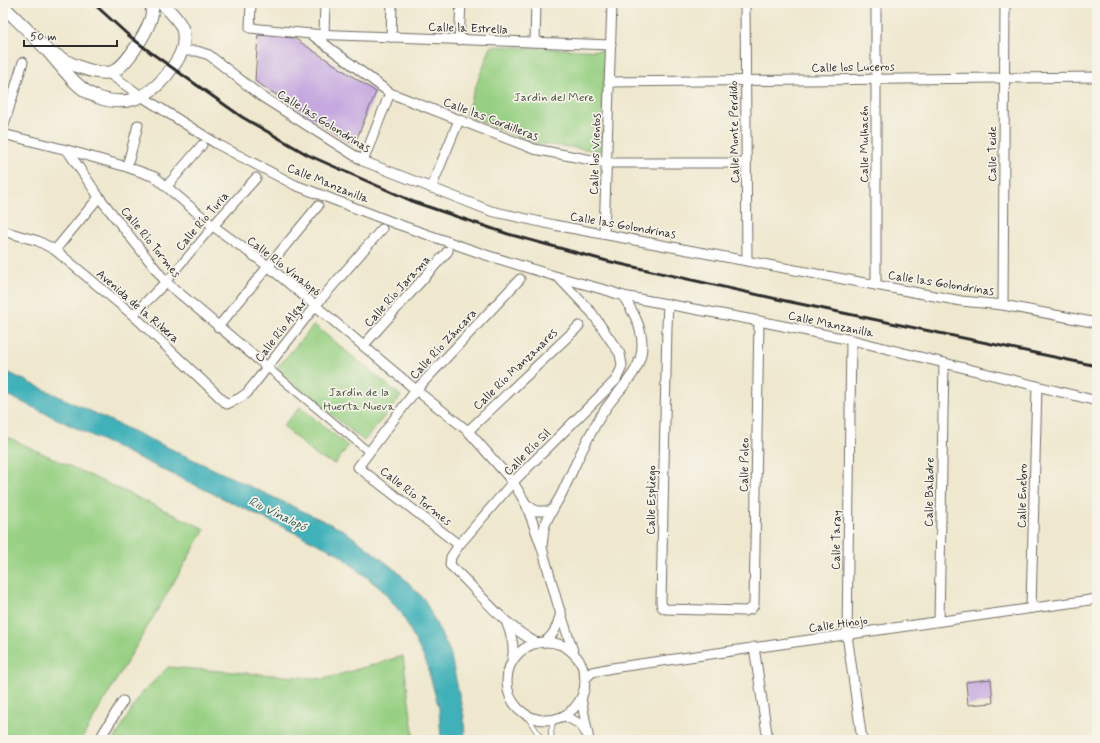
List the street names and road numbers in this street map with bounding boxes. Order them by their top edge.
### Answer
street label: Calle la Estrella [428,20,508,38]
street label: Calle los Luceros [811,59,896,77]
street label: Calle Monte Perdido [726,81,744,183]
street label: Calle las Golondrinas [274,87,373,157]
street label: Calle las Cordilleras [441,94,541,146]
street label: Calle Mulhacén [857,105,873,183]
street label: Calle los Vientos [587,113,605,195]
street label: Calle Teide [985,126,1001,182]
street label: Calle Manzanilla [284,160,372,208]
street label: Calle Río Turia [173,189,233,255]
street label: Calle Río Tormes [117,204,184,282]
street label: Calle las Golondrinas [569,209,677,243]
street label: Calle Río Vinalopó [243,233,324,301]
street label: Calle Río Jarama [361,252,434,331]
street label: Avenida de la Ribera [93,266,182,347]
street label: Calle las Golondrinas [887,268,995,300]
street label: Calle Río Algar [252,295,313,366]
street label: Calle Río Záncara [407,306,481,384]
street label: Calle Manzanilla [787,308,876,342]
street label: Calle Río Manzanares [470,325,561,414]
street label: Calle Río Sil [501,426,555,480]
street label: Calle Poleo [737,437,753,492]
street label: Calle Baladre [921,457,939,527]
street label: Calle Enebro [1014,463,1032,528]
street label: Calle Río Tormes [376,464,455,530]
street label: Calle Espliego [643,465,661,535]
street label: Calle Taray [828,510,846,570]
street label: Calle Hinojo [808,613,869,637]

